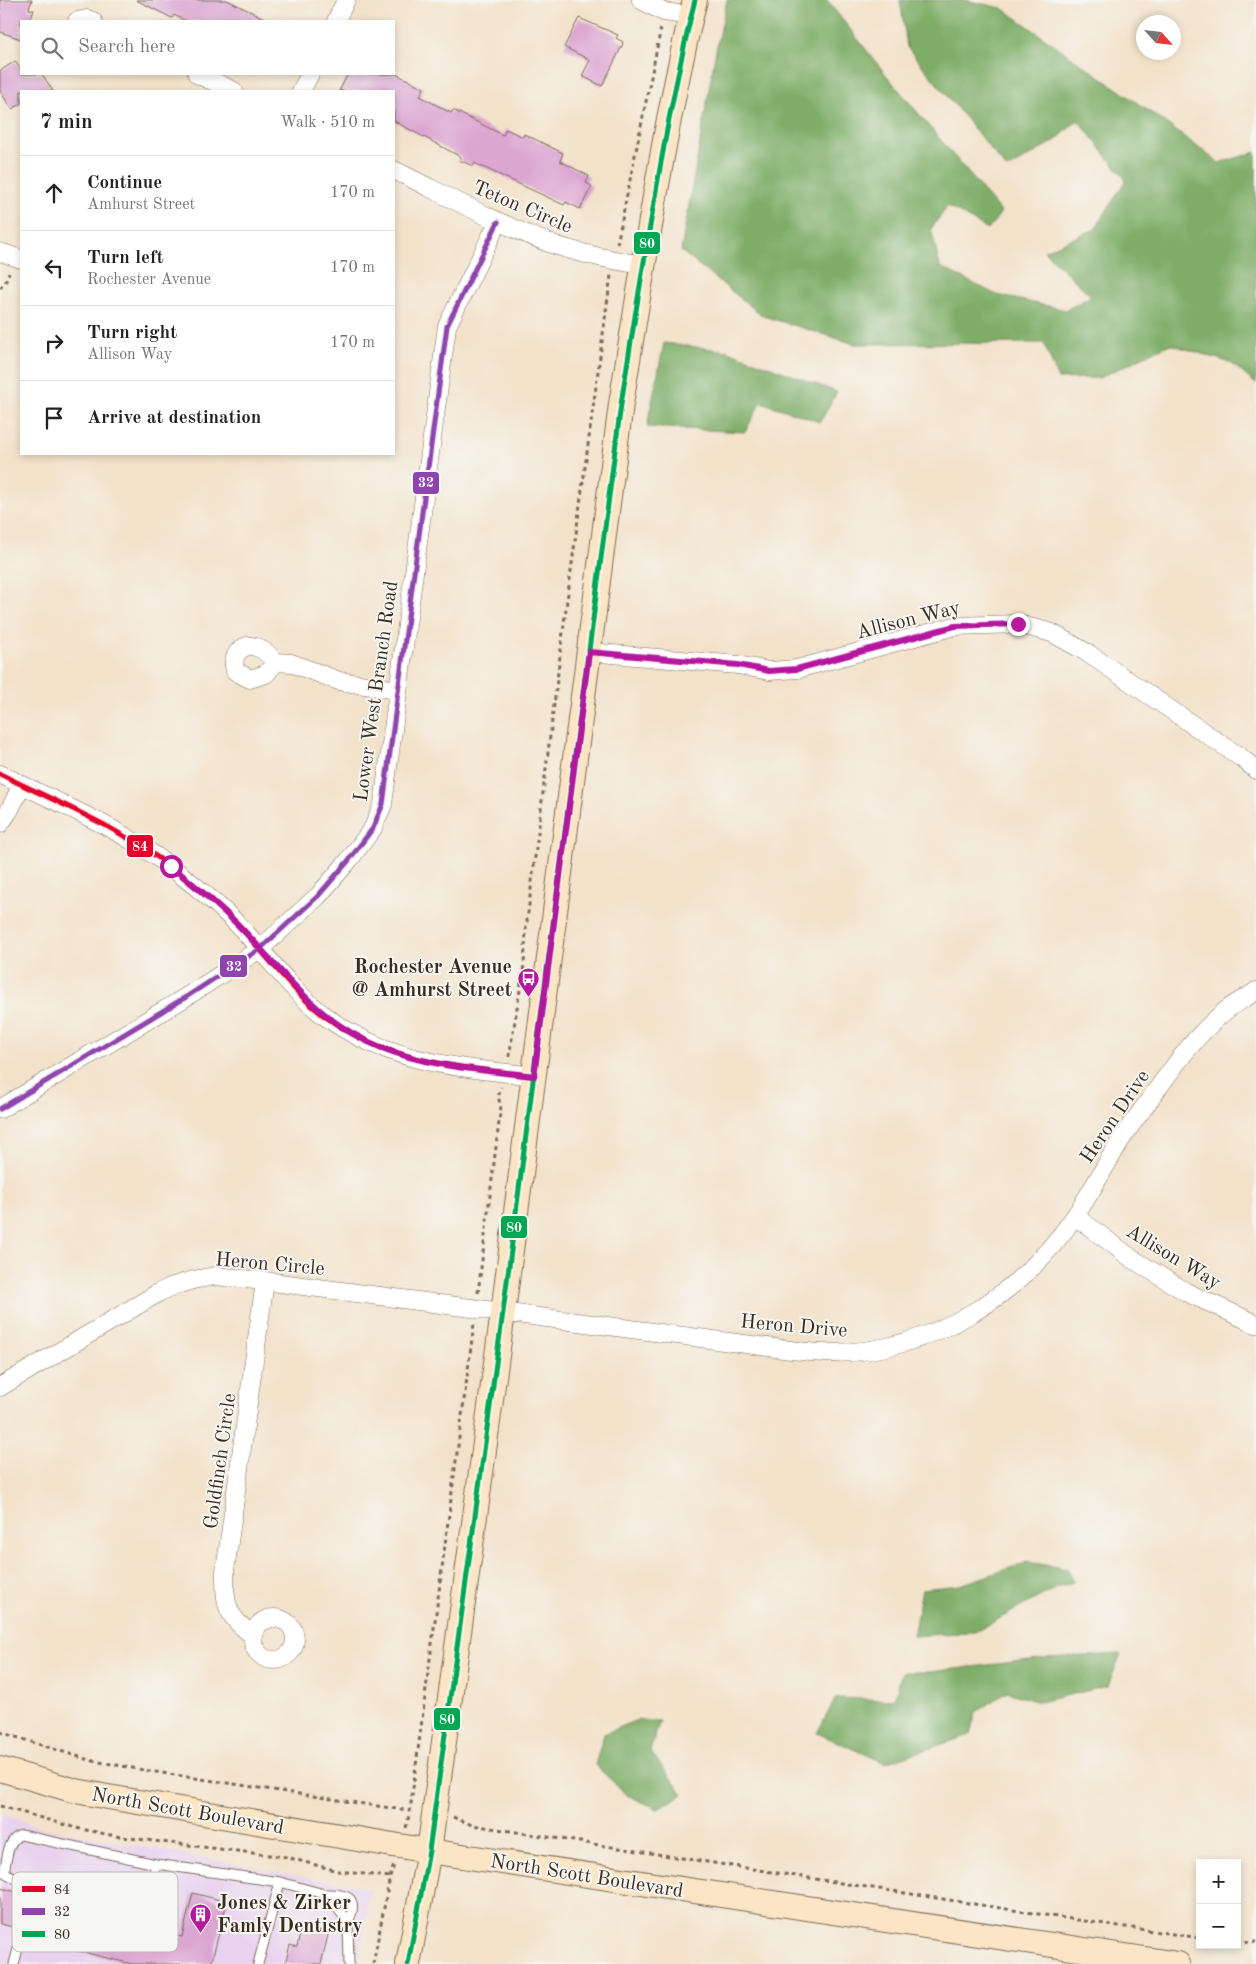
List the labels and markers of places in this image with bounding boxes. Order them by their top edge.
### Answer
place label: Rochester Avenue @ Amhurst Street [352,958,512,1001]
bus stop icon: Rochester Avenue @ Amhurst Street [516,966,540,997]
place label: Jones & Zirker Famly Dentistry [217,1894,363,1937]
building icon: Jones & Zirker Famly Dentistry [189,1902,213,1933]

